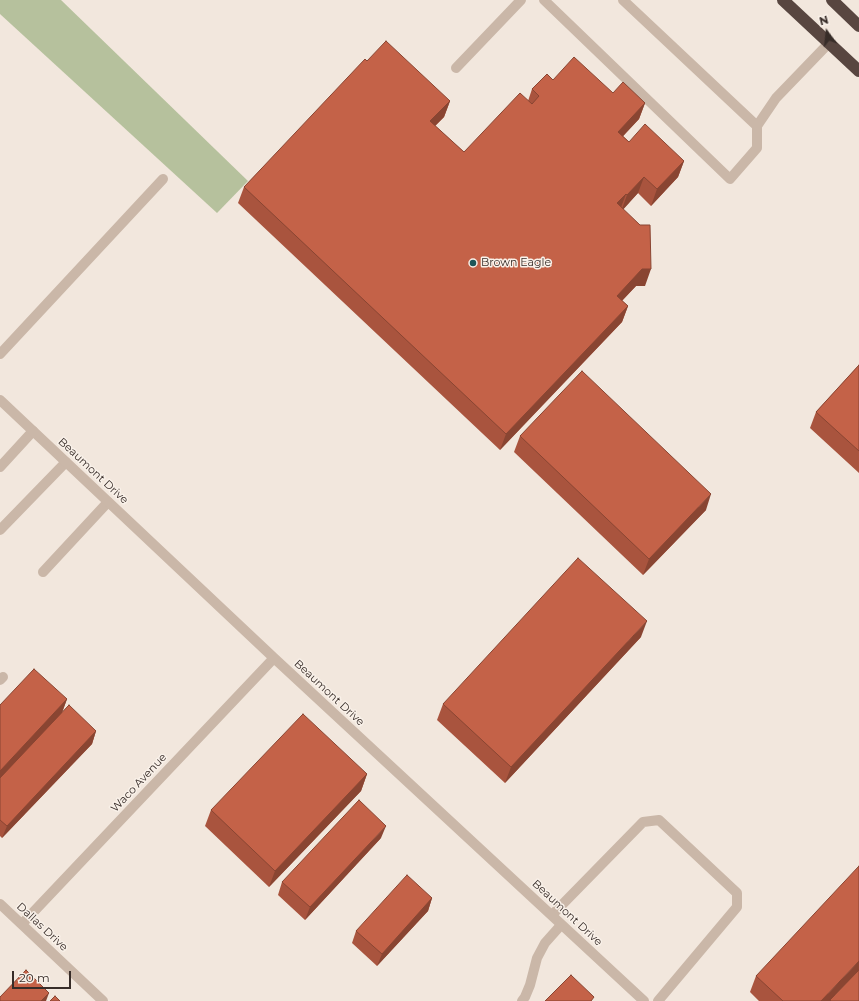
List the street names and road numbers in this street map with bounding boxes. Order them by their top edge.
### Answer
street label: Beaumont Drive [55,435,131,507]
street label: Beaumont Drive [291,657,367,729]
street label: Waco Avenue [108,751,170,815]
street label: Beaumont Drive [529,877,605,949]
street label: Dallas Drive [14,900,70,954]

